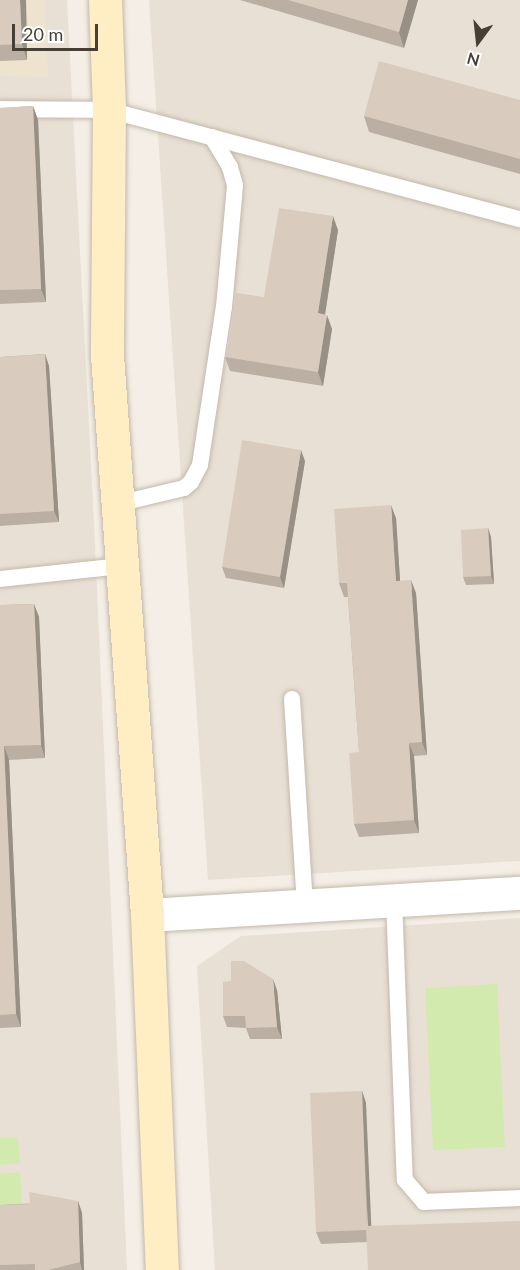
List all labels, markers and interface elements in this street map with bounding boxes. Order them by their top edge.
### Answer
scale bar [15,12,100,50]
north arrow [448,12,508,72]
text: 20 m [23,23,63,45]
text: N [465,49,482,71]

